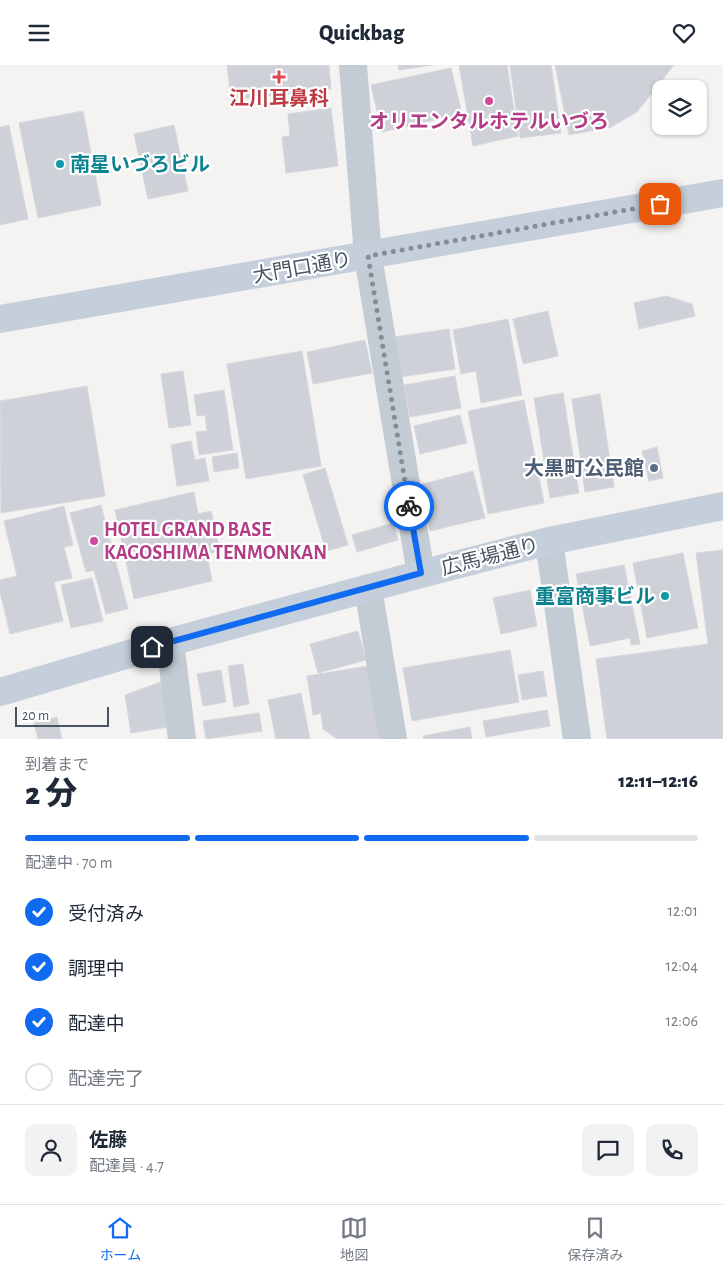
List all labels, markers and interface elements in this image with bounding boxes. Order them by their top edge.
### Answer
icon: menu [25,19,53,47]
icon: heart [670,19,698,47]
text: Quickbag [319,22,404,44]
marker: 江川耳鼻科 [272,70,286,84]
map controls [652,80,707,135]
button: layers [652,80,707,135]
place label: 江川耳鼻科 [229,87,329,109]
marker: オリエンタルホテルいづろ [483,95,495,107]
place label: オリエンタルホテルいづろ [369,111,609,132]
place label: 南星いづろビル [70,153,210,175]
marker: 南星いづろビル [54,158,66,170]
pin [639,183,681,225]
icon: bag [646,190,674,218]
street label: 大門口通り [251,248,353,287]
place label: 大黒町公民館 [524,458,644,479]
marker: 大黒町公民館 [648,462,660,474]
courier [384,481,434,531]
icon: bike [395,492,423,520]
place label: HOTEL GRAND BASE KAGOSHIMA TENMONKAN [104,520,327,563]
street label: 広馬場通り [439,534,541,579]
marker: HOTEL GRAND BASE KAGOSHIMA TENMONKAN [88,535,100,547]
place label: 重富商事ビル [535,585,655,607]
marker: 重富商事ビル [659,590,671,602]
pin [131,626,173,668]
icon: home [138,633,166,661]
scale bar [15,704,109,727]
text: 20 m [22,709,49,723]
text: 到着まで [25,757,89,773]
text: 12:11–12:16 [618,772,698,791]
text: 2 分 [25,778,77,810]
text: 配達中 · 70 m [25,855,113,871]
icon: check [25,898,53,926]
text: 12:01 [668,903,698,919]
text: 受付済み [68,905,144,924]
icon: check [25,953,53,981]
text: 12:04 [665,958,698,974]
text: 調理中 [68,960,125,979]
icon: check [25,1008,53,1036]
text: 12:06 [666,1013,698,1029]
text: 配達中 [68,1015,125,1034]
text: 配達完了 [68,1070,144,1089]
button: person [25,1124,77,1176]
button: chat [582,1124,634,1176]
button: phone [646,1124,698,1176]
text: 佐藤 [89,1131,127,1150]
text: 配達員 · 4.7 [89,1158,164,1174]
tab: ホーム [100,1214,141,1265]
tab: 地図 [340,1214,368,1265]
tab: 保存済み [567,1214,623,1265]

